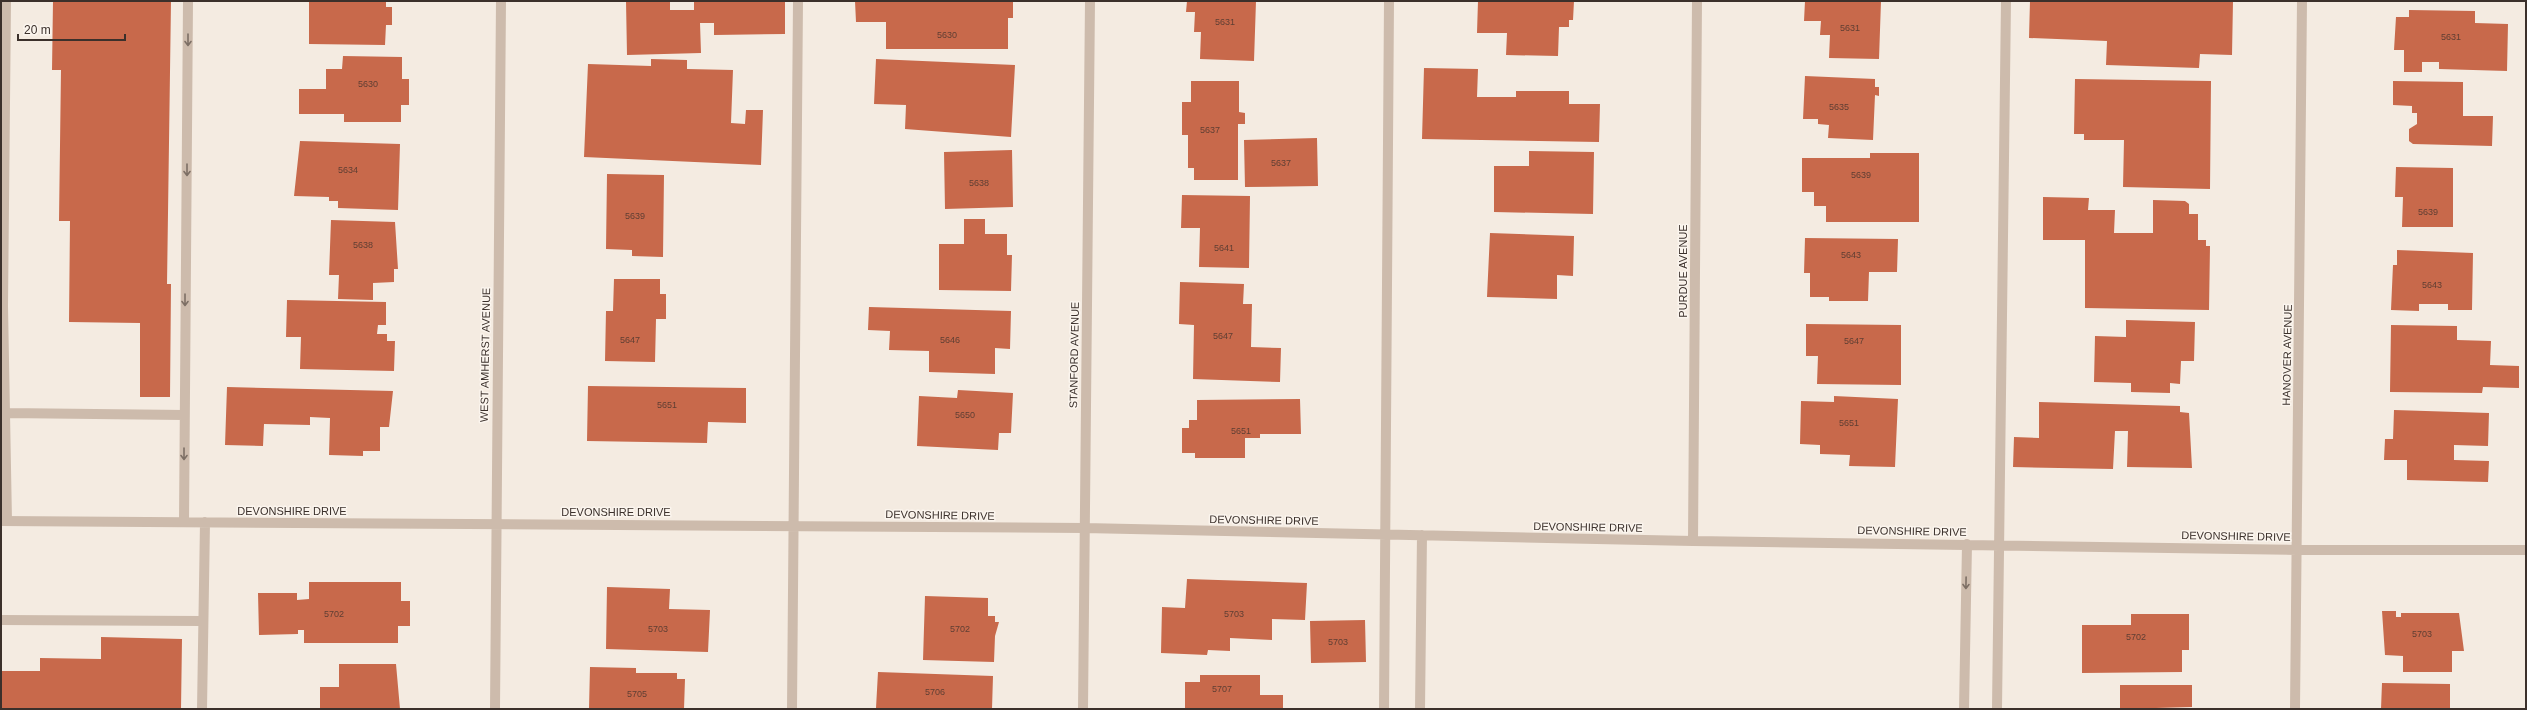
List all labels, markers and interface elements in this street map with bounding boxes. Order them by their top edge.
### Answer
scale bar [18,16,125,42]
house number: 5631 [1215,17,1235,27]
text: 20 m [24,23,51,37]
house number: 5631 [1840,23,1860,33]
house number: 5630 [937,30,957,40]
house number: 5631 [2441,32,2461,42]
one-way arrow [184,33,192,46]
house number: 5630 [358,79,378,89]
house number: 5635 [1829,102,1849,112]
house number: 5637 [1200,125,1220,135]
house number: 5637 [1271,158,1291,168]
one-way arrow [183,163,190,176]
house number: 5634 [338,165,358,175]
house number: 5639 [1851,170,1871,180]
house number: 5638 [969,178,989,188]
house number: 5639 [2418,207,2438,217]
house number: 5639 [625,211,645,221]
street label: PURDUE AVENUE [1677,224,1689,318]
house number: 5638 [353,240,373,250]
house number: 5641 [1214,243,1234,253]
house number: 5643 [1841,250,1861,260]
house number: 5643 [2422,280,2442,290]
street label: WEST AMHERST AVENUE [478,288,492,422]
one-way arrow [181,293,189,306]
street label: STANFORD AVENUE [1067,302,1081,408]
street label: HANOVER AVENUE [2280,304,2294,406]
house number: 5647 [1213,331,1233,341]
house number: 5647 [620,335,640,345]
house number: 5646 [940,335,960,345]
house number: 5647 [1844,336,1864,346]
house number: 5651 [657,400,677,410]
house number: 5650 [955,410,975,420]
house number: 5651 [1839,418,1859,428]
house number: 5651 [1231,426,1251,436]
one-way arrow [180,447,188,460]
street label: DEVONSHIRE DRIVE [237,505,347,517]
street label: DEVONSHIRE DRIVE [561,506,671,518]
street label: DEVONSHIRE DRIVE [885,508,995,522]
street label: DEVONSHIRE DRIVE [1209,513,1319,527]
street label: DEVONSHIRE DRIVE [1533,520,1643,534]
street label: DEVONSHIRE DRIVE [1857,524,1967,538]
street label: DEVONSHIRE DRIVE [2181,529,2291,543]
one-way arrow [1963,576,1970,589]
house number: 5702 [324,609,344,619]
house number: 5703 [1224,609,1244,619]
house number: 5703 [648,624,668,634]
house number: 5702 [950,624,970,634]
house number: 5703 [2412,629,2432,639]
house number: 5702 [2126,632,2146,642]
house number: 5703 [1328,637,1348,647]
house number: 5707 [1212,684,1232,694]
house number: 5706 [925,687,945,697]
house number: 5705 [627,689,647,699]

